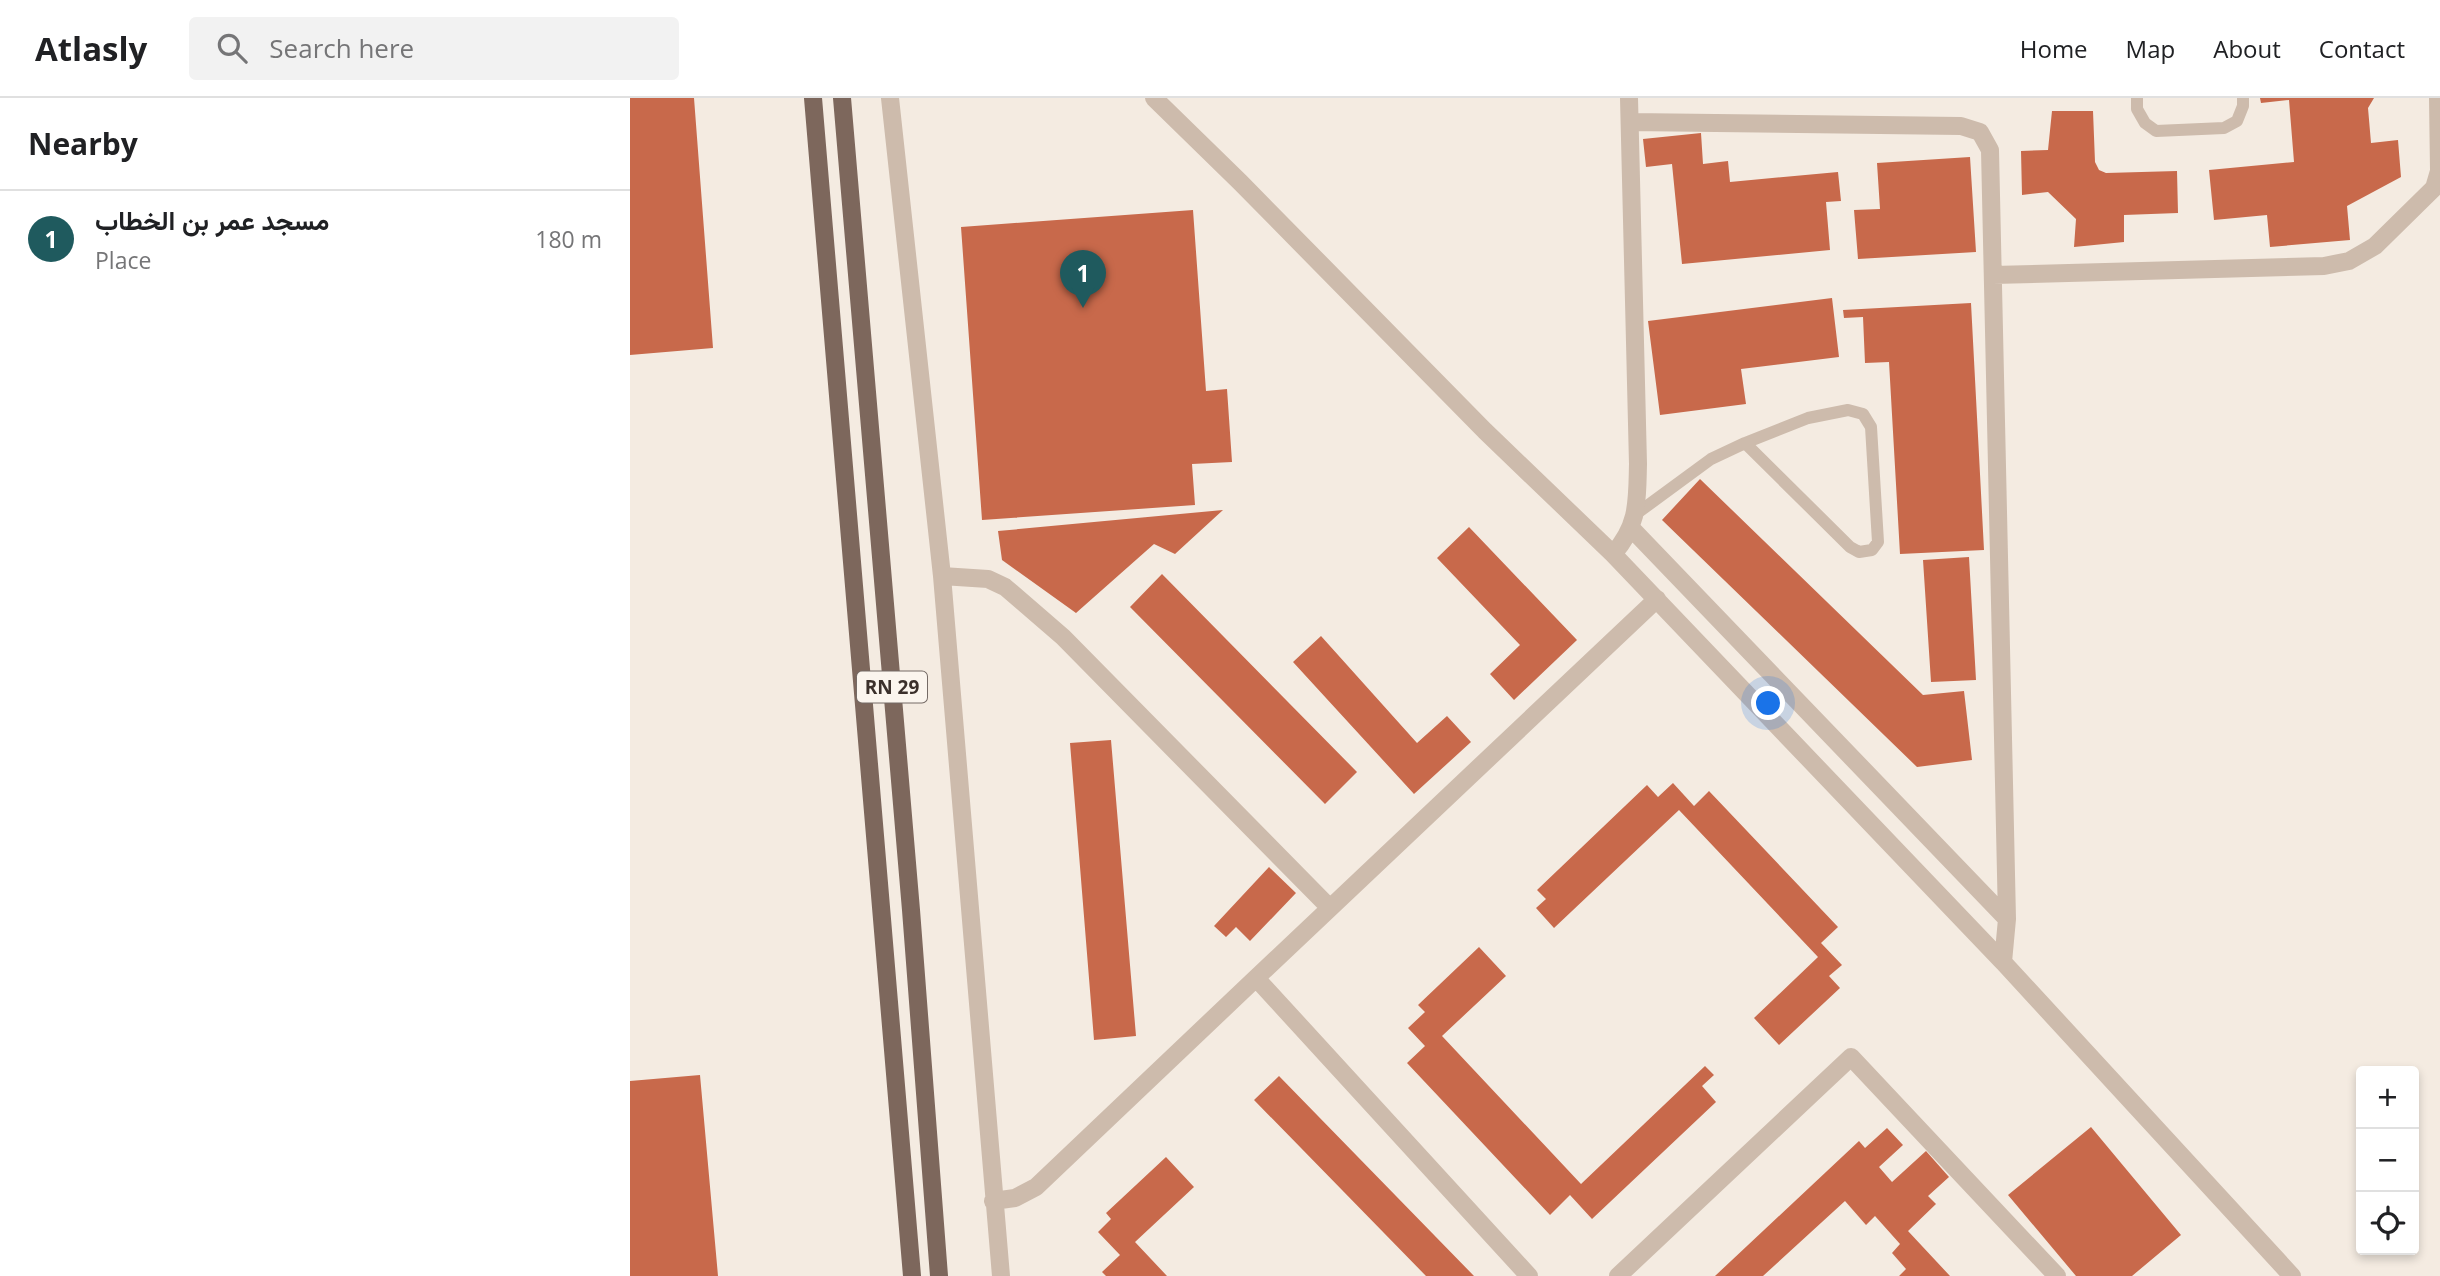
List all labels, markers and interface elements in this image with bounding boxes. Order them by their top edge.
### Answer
search box [189,17,679,80]
text: Atlasly [35,26,147,71]
icon: search [213,29,251,67]
text: Search here [269,30,414,66]
text: Home [2020,32,2088,65]
text: Map [2126,32,2175,65]
text: About [2213,32,2281,65]
text: Contact [2319,32,2405,65]
text: Nearby [28,123,138,164]
text: مسجد عمر بن الخطاب [95,202,329,238]
text: 1 [44,223,58,255]
text: 180 m [535,223,602,255]
text: Place [95,244,151,276]
pin: 1 [1060,250,1106,308]
road number: RN 29 [857,672,927,702]
your location [1751,686,1785,720]
map controls [2356,1066,2419,1255]
button: + [2356,1066,2419,1129]
button: − [2356,1129,2419,1192]
button: locate [2356,1192,2419,1255]

